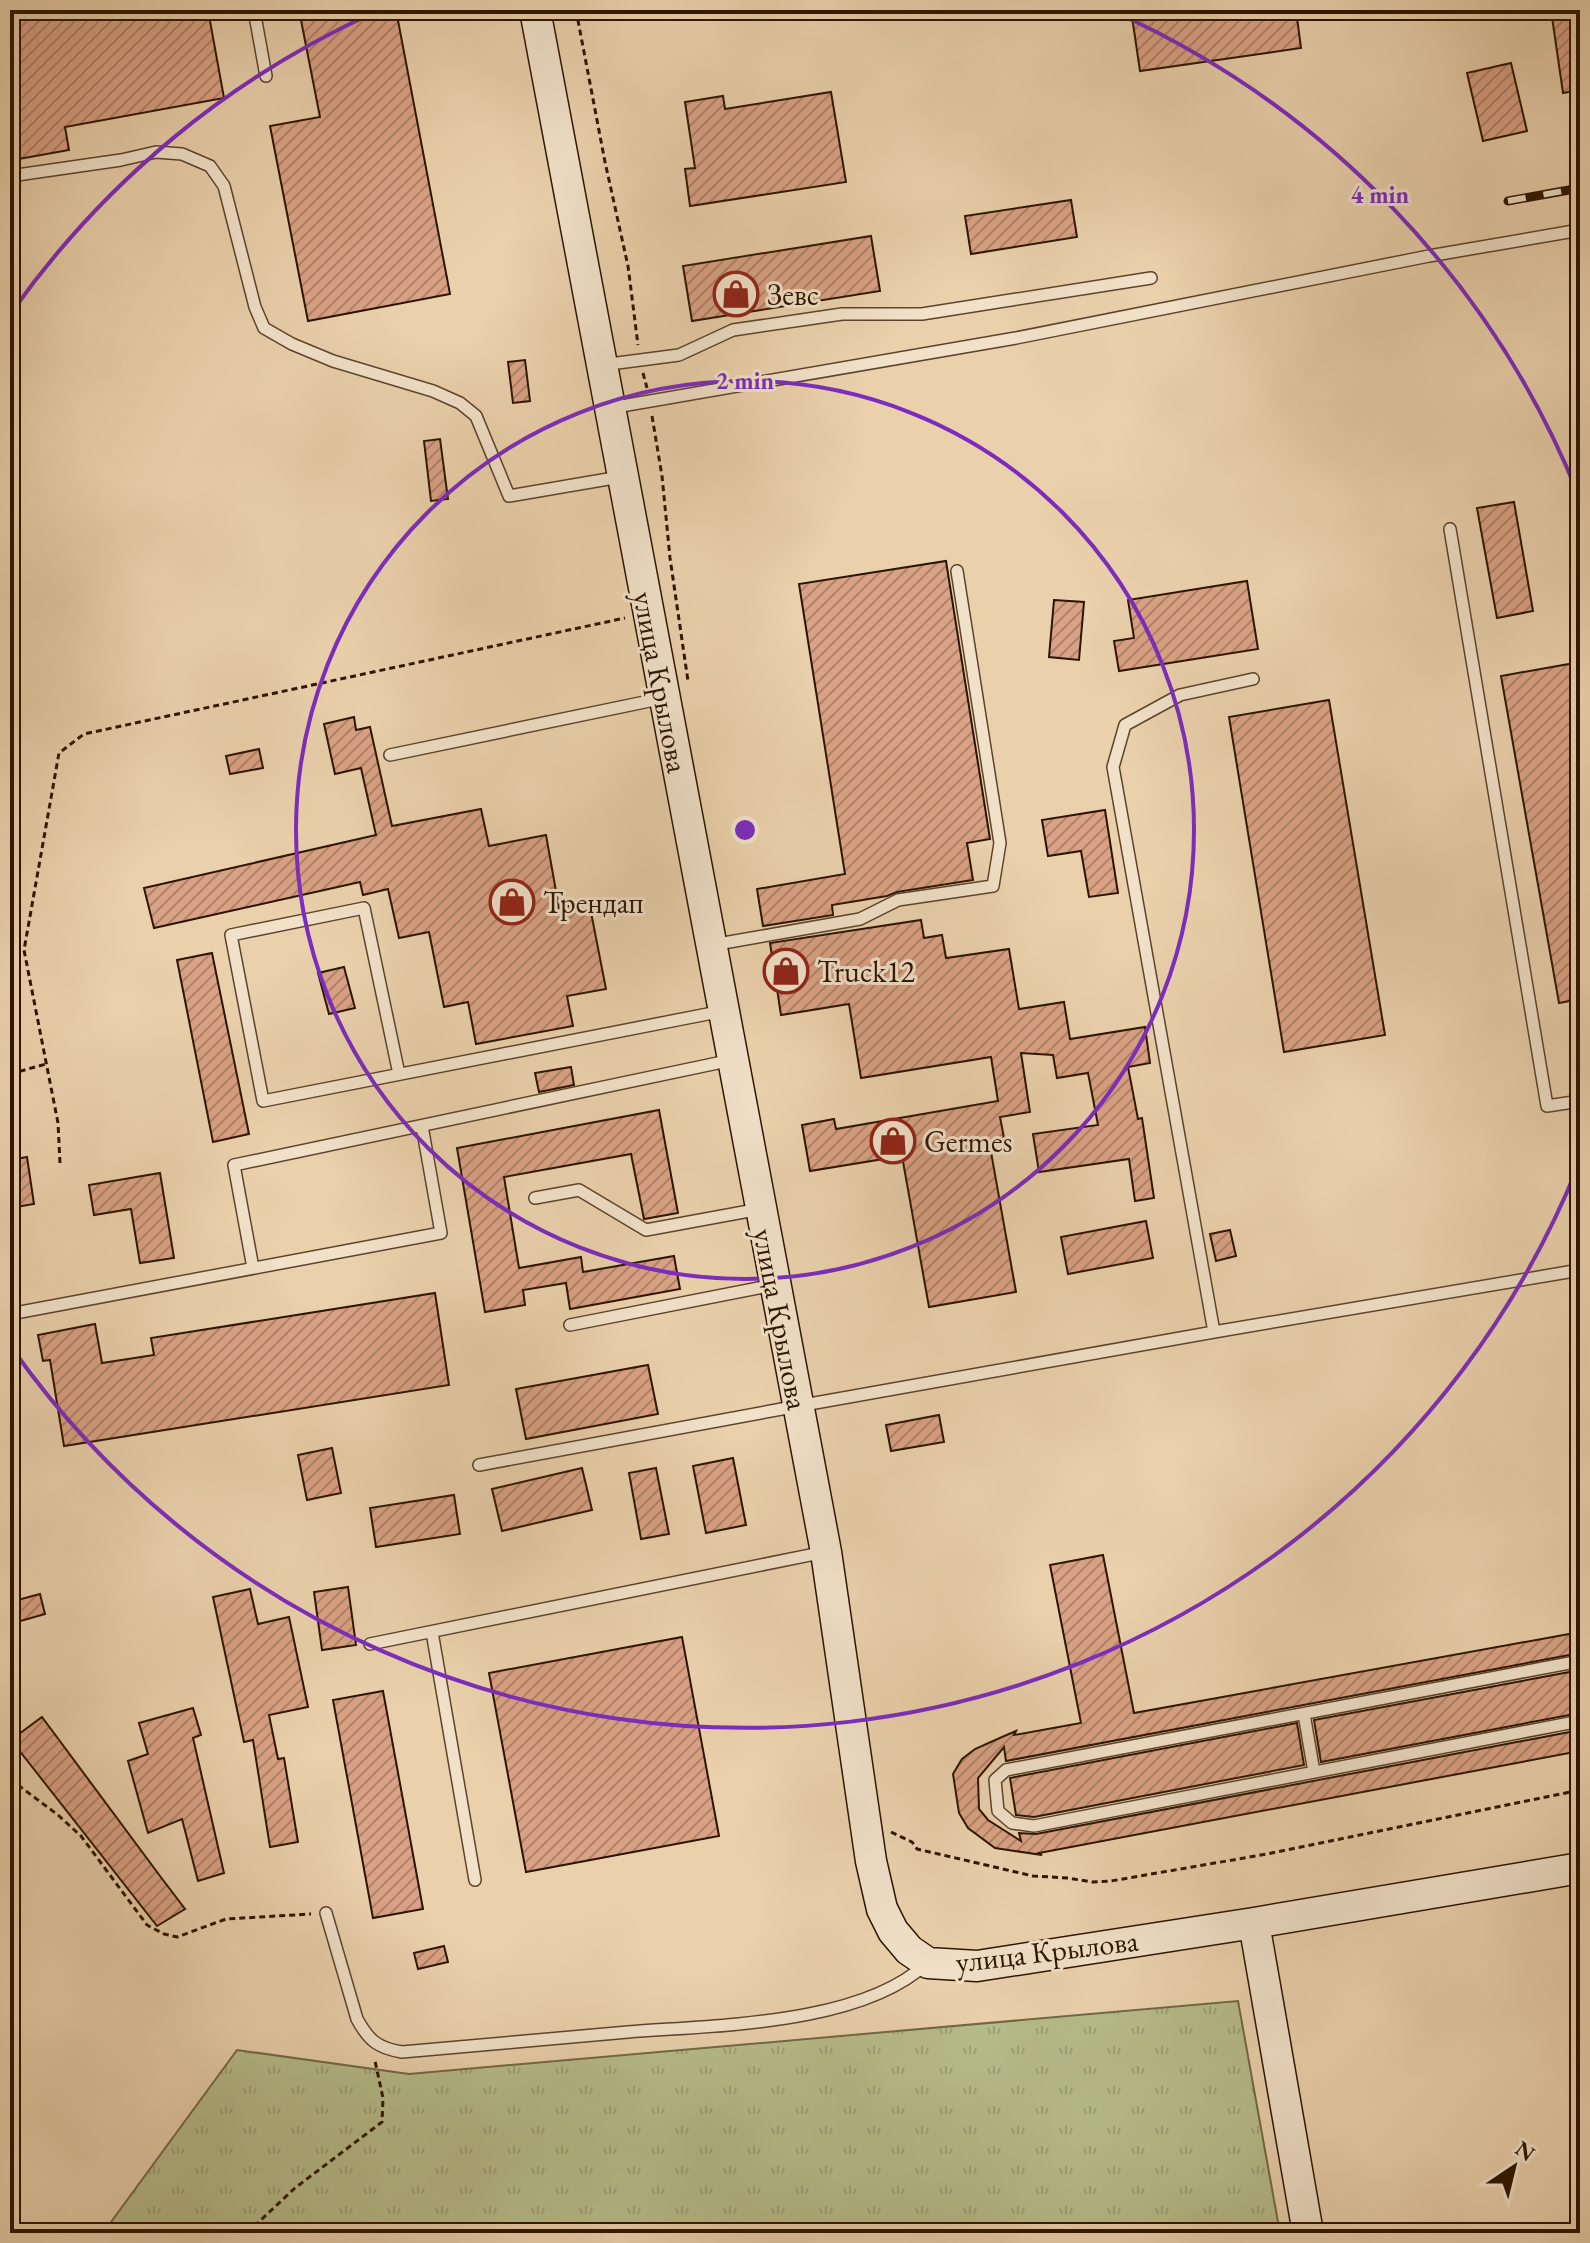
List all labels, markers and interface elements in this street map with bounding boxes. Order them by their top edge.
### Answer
text: 4 min [1351,179,1410,210]
shop icon: Зевс [712,270,760,318]
place label: Зевс [767,275,819,314]
text: 2 min [716,365,775,396]
street label: улица Крылова [624,588,698,776]
centre of rings [731,816,759,844]
shop icon: Трендап [488,878,536,926]
place label: Трендап [543,883,644,922]
shop icon: Truck12 [762,947,810,995]
place label: Truck12 [817,952,916,991]
shop icon: Germes [869,1117,917,1165]
place label: Germes [924,1122,1012,1161]
street label: улица Крылова [744,1225,818,1413]
street label: улица Крылова [953,1920,1141,1982]
north arrow [1474,2127,1554,2207]
text: N [1510,2134,1541,2168]

